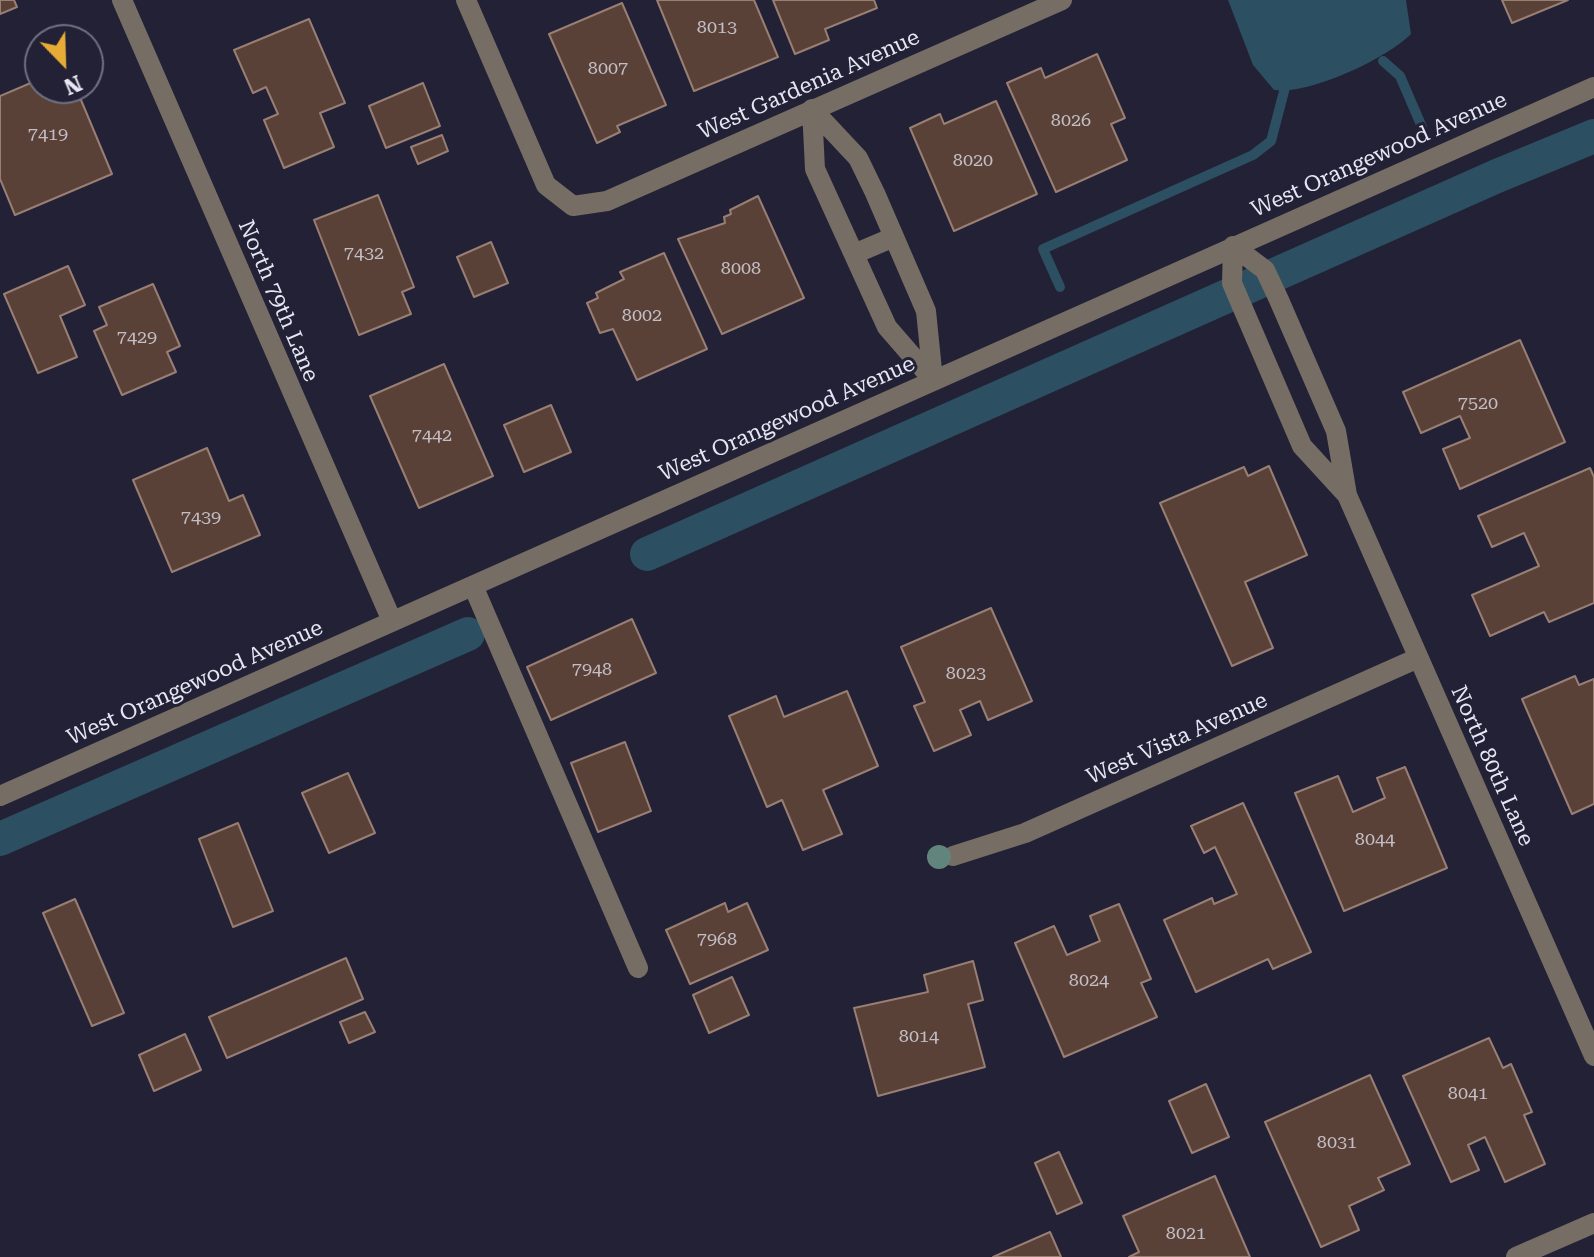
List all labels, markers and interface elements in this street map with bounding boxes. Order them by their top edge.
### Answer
house number: 8013 [697,17,737,39]
north arrow [24,24,104,104]
street label: West Gardenia Avenue [694,24,924,146]
house number: 8007 [588,58,628,80]
text: N [60,70,85,100]
street label: West Orangewood Avenue [1247,87,1511,223]
house number: 8026 [1051,110,1091,132]
house number: 7419 [28,124,68,146]
house number: 8020 [953,150,993,172]
street label: North 79th Lane [232,216,324,386]
house number: 7432 [344,243,384,265]
house number: 8008 [721,258,761,280]
house number: 8002 [622,305,662,327]
house number: 7429 [117,327,157,349]
street label: West Orangewood Avenue [655,351,919,487]
house number: 7520 [1458,393,1498,415]
house number: 7442 [412,425,452,447]
house number: 7439 [181,507,221,529]
street label: West Orangewood Avenue [63,615,327,751]
house number: 7948 [572,659,612,681]
house number: 8023 [946,663,986,685]
street label: North 80th Lane [1445,682,1539,850]
street label: West Vista Avenue [1083,687,1271,791]
house number: 8044 [1355,829,1395,851]
house number: 7968 [697,929,737,951]
house number: 8024 [1069,970,1109,992]
house number: 8014 [899,1026,939,1048]
house number: 8041 [1448,1083,1488,1105]
house number: 8031 [1317,1132,1357,1154]
house number: 8021 [1166,1223,1206,1245]

